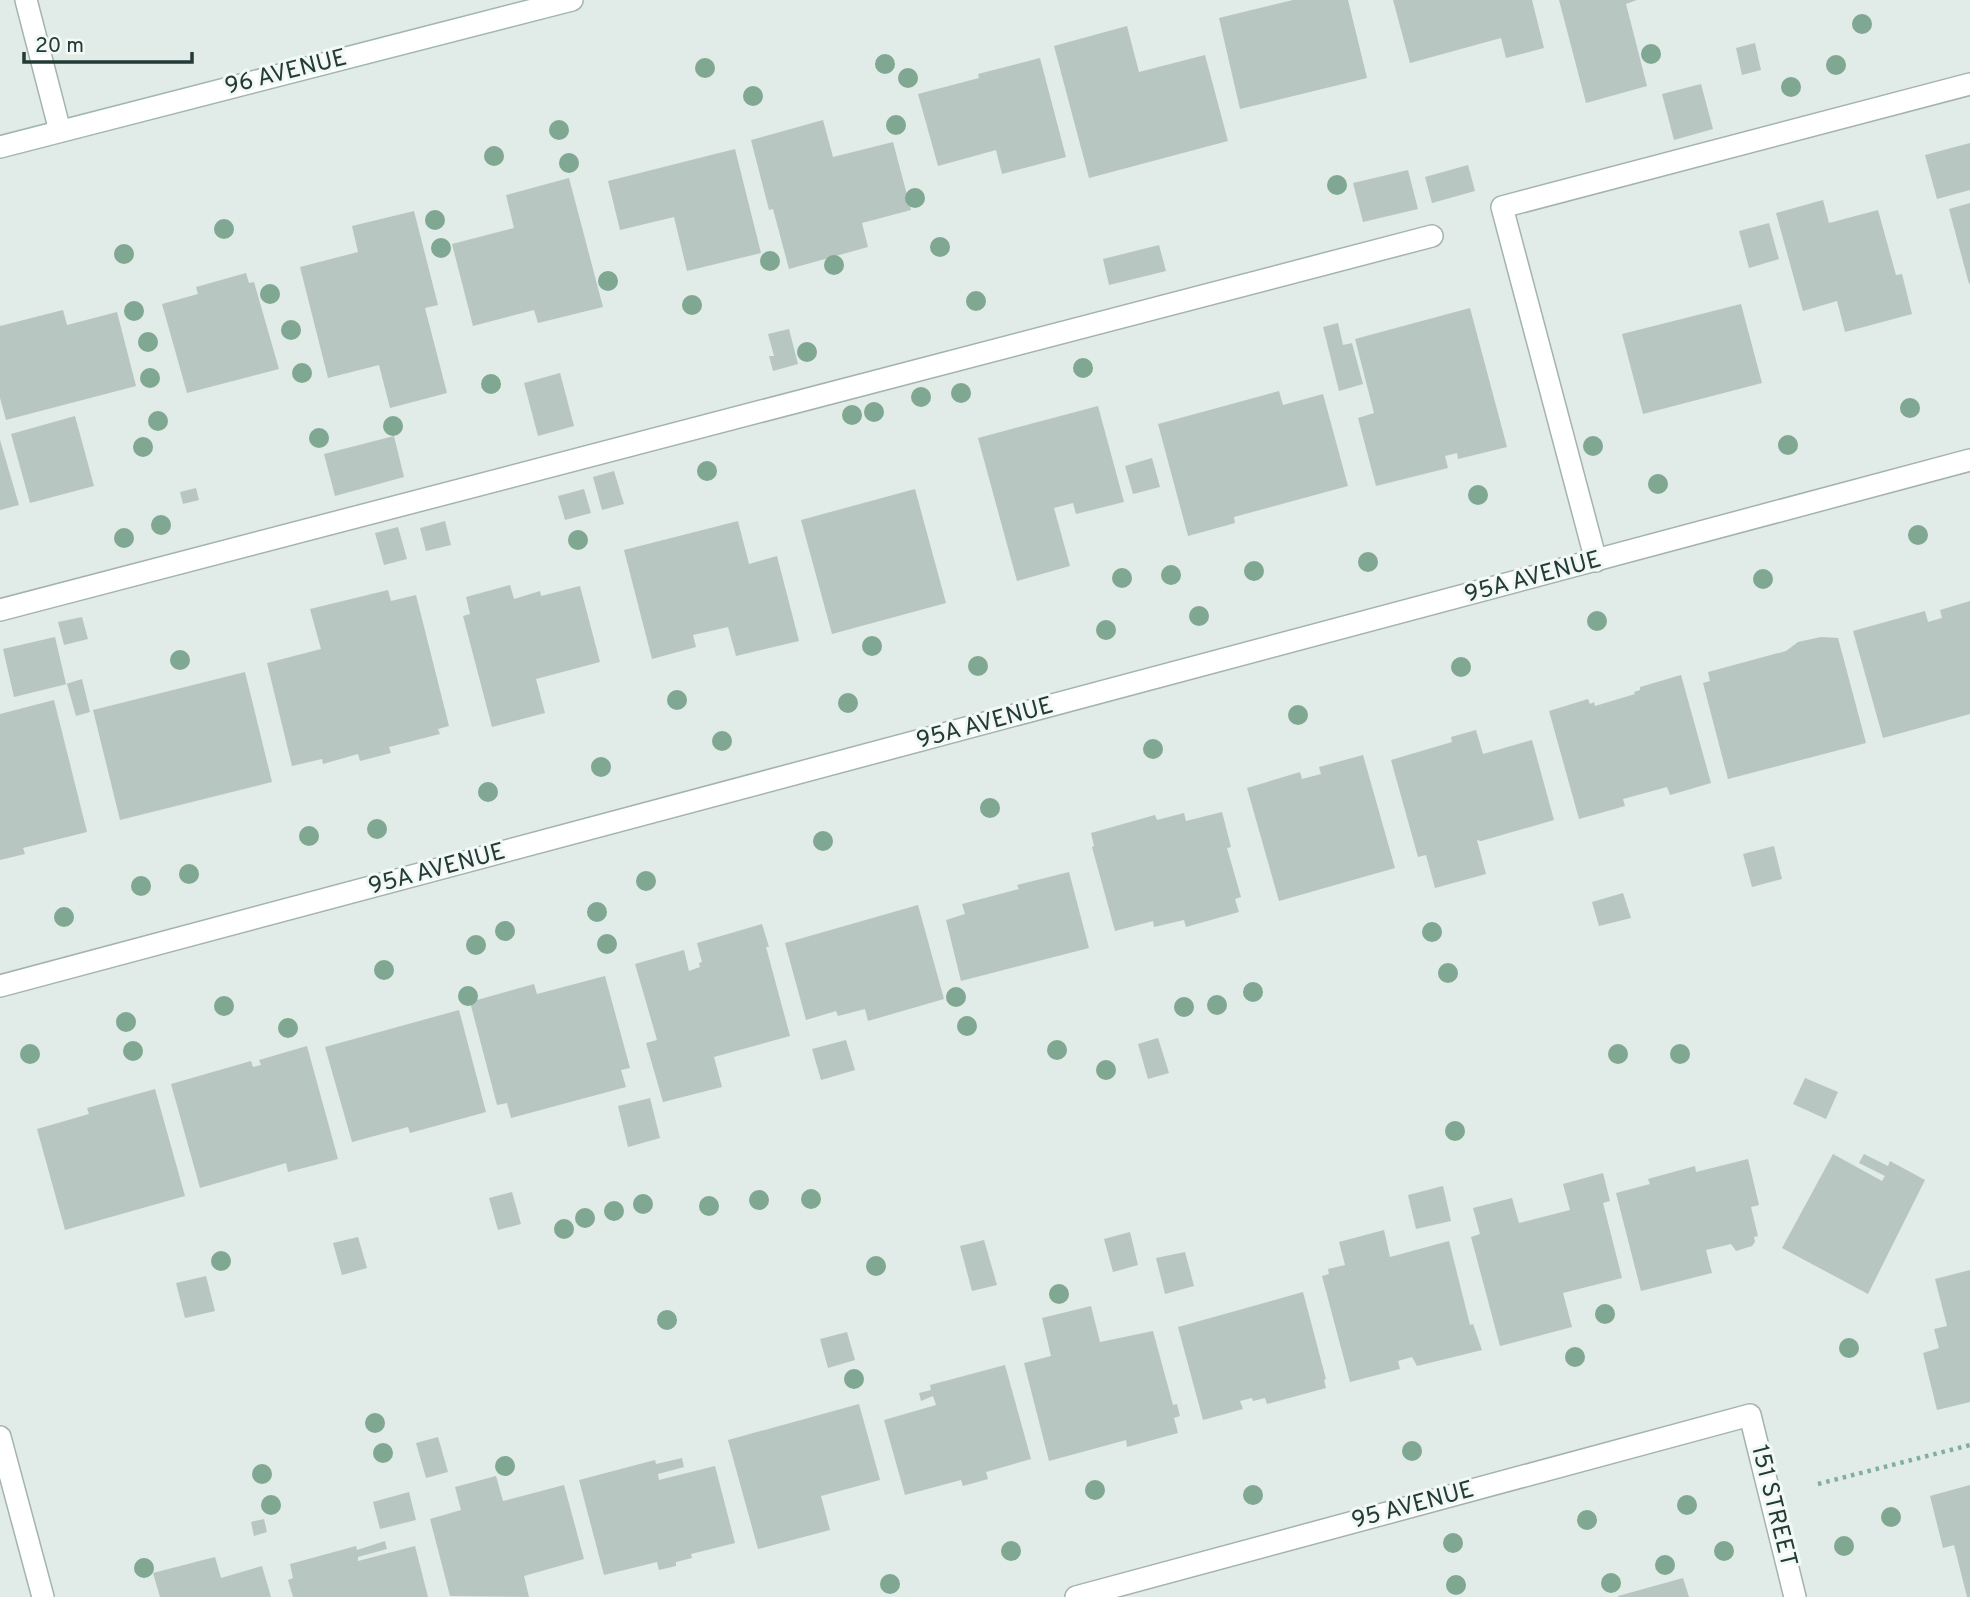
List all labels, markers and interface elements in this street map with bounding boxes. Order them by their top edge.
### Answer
scale bar [24,21,192,65]
text: 20 m [35,33,84,60]
street label: 96 AVENUE [222,43,350,103]
street label: 95A AVENUE [1461,545,1605,611]
street label: 95A AVENUE [913,691,1057,757]
street label: 95A AVENUE [365,837,509,903]
street label: 151 STREET [1743,1442,1803,1570]
street label: 95 AVENUE [1349,1475,1477,1537]

